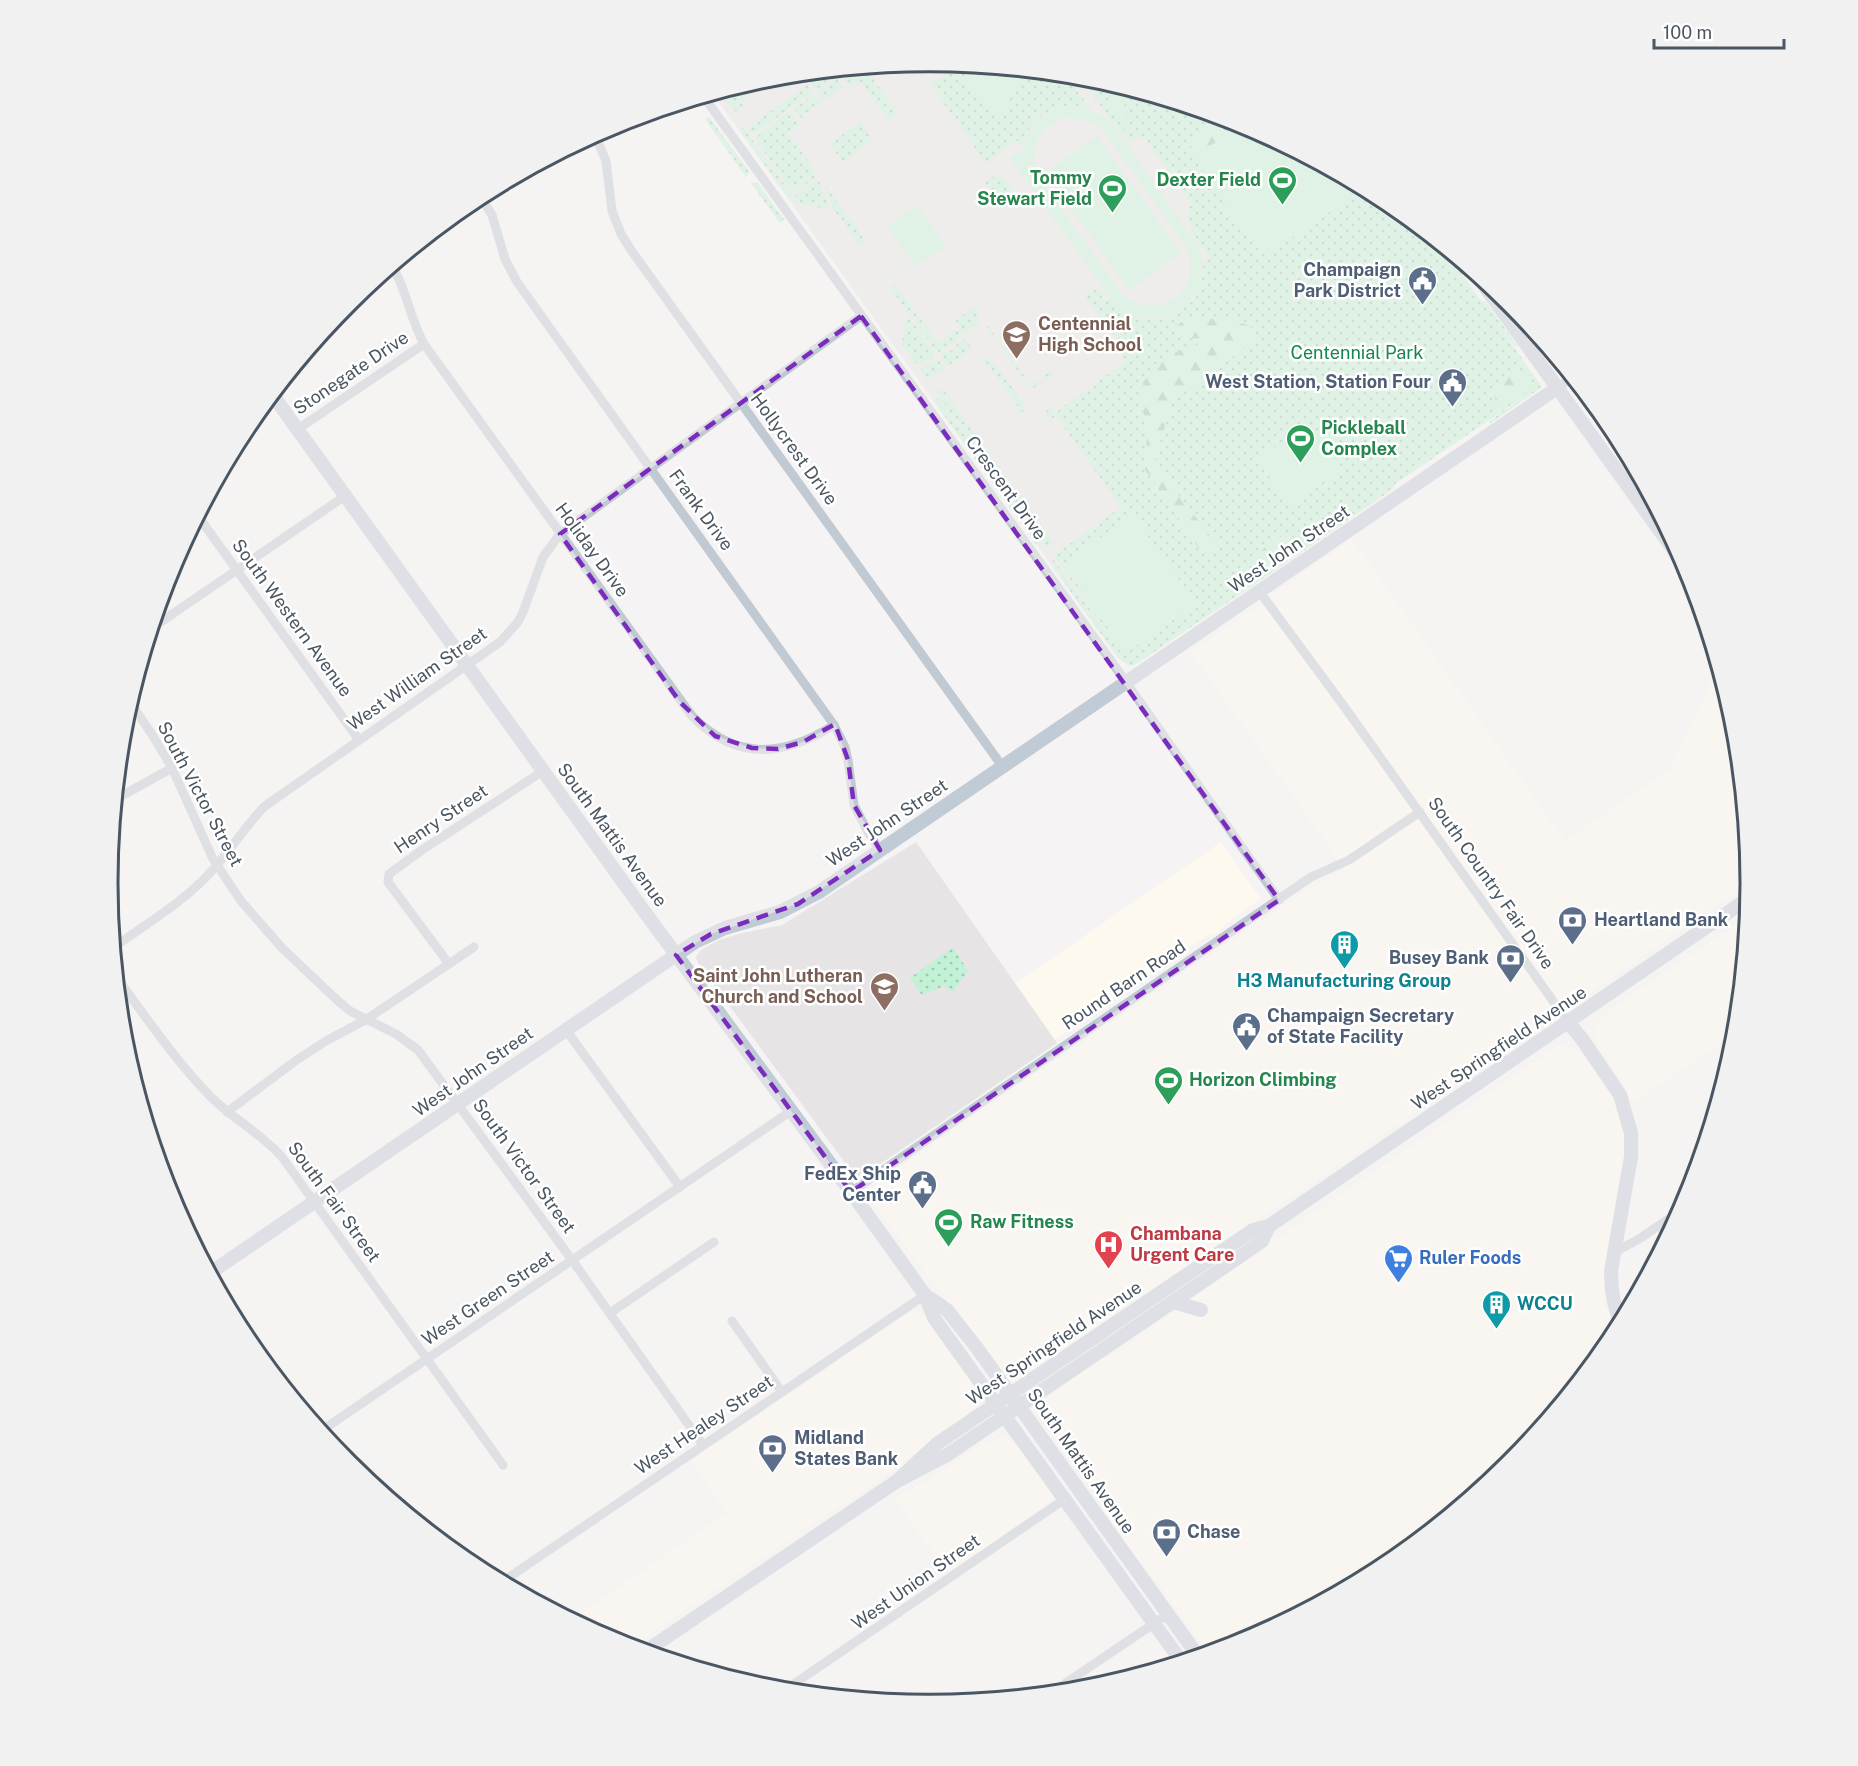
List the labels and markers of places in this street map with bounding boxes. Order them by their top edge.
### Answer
sports icon: Dexter Field [1266,164,1298,206]
place label: Tommy Stewart Field [977,167,1092,209]
place label: Dexter Field [1156,169,1261,190]
sports icon: Tommy Stewart Field [1097,172,1129,214]
place label: Champaign Park District [1293,259,1401,301]
public building icon: Champaign Park District [1406,264,1438,306]
place label: Centennial High School [1038,313,1142,355]
school or university icon: Centennial High School [1001,318,1033,360]
public building icon: West Station, Station Four [1436,366,1468,408]
place label: West Station, Station Four [1205,371,1432,392]
place label: Pickleball Complex [1321,417,1406,459]
sports icon: Pickleball Complex [1284,422,1316,464]
bank icon: Heartland Bank [1557,904,1589,946]
place label: Heartland Bank [1594,909,1729,930]
building icon: H3 Manufacturing Group [1328,928,1360,970]
bank icon: Busey Bank [1494,942,1526,984]
place label: Busey Bank [1389,947,1490,968]
place label: Saint John Lutheran Church and School [693,965,863,1007]
school or university icon: Saint John Lutheran Church and School [868,970,900,1012]
place label: H3 Manufacturing Group [1237,970,1451,991]
place label: Champaign Secretary of State Facility [1267,1005,1454,1047]
public building icon: Champaign Secretary of State Facility [1230,1010,1262,1052]
sports icon: Horizon Climbing [1152,1064,1184,1106]
place label: Horizon Climbing [1189,1069,1337,1090]
place label: FedEx Ship Center [804,1163,902,1205]
public building icon: FedEx Ship Center [906,1168,938,1210]
sports icon: Raw Fitness [933,1206,965,1248]
place label: Raw Fitness [970,1211,1074,1232]
place label: Chambana Urgent Care [1130,1223,1234,1265]
hospital icon: Chambana Urgent Care [1093,1228,1125,1270]
supermarket icon: Ruler Foods [1382,1242,1414,1284]
place label: Ruler Foods [1419,1247,1521,1268]
building icon: WCCU [1480,1288,1512,1330]
place label: WCCU [1517,1293,1573,1314]
place label: Midland States Bank [794,1427,899,1469]
bank icon: Midland States Bank [757,1432,789,1474]
bank icon: Chase [1150,1516,1182,1558]
place label: Chase [1187,1521,1241,1542]

